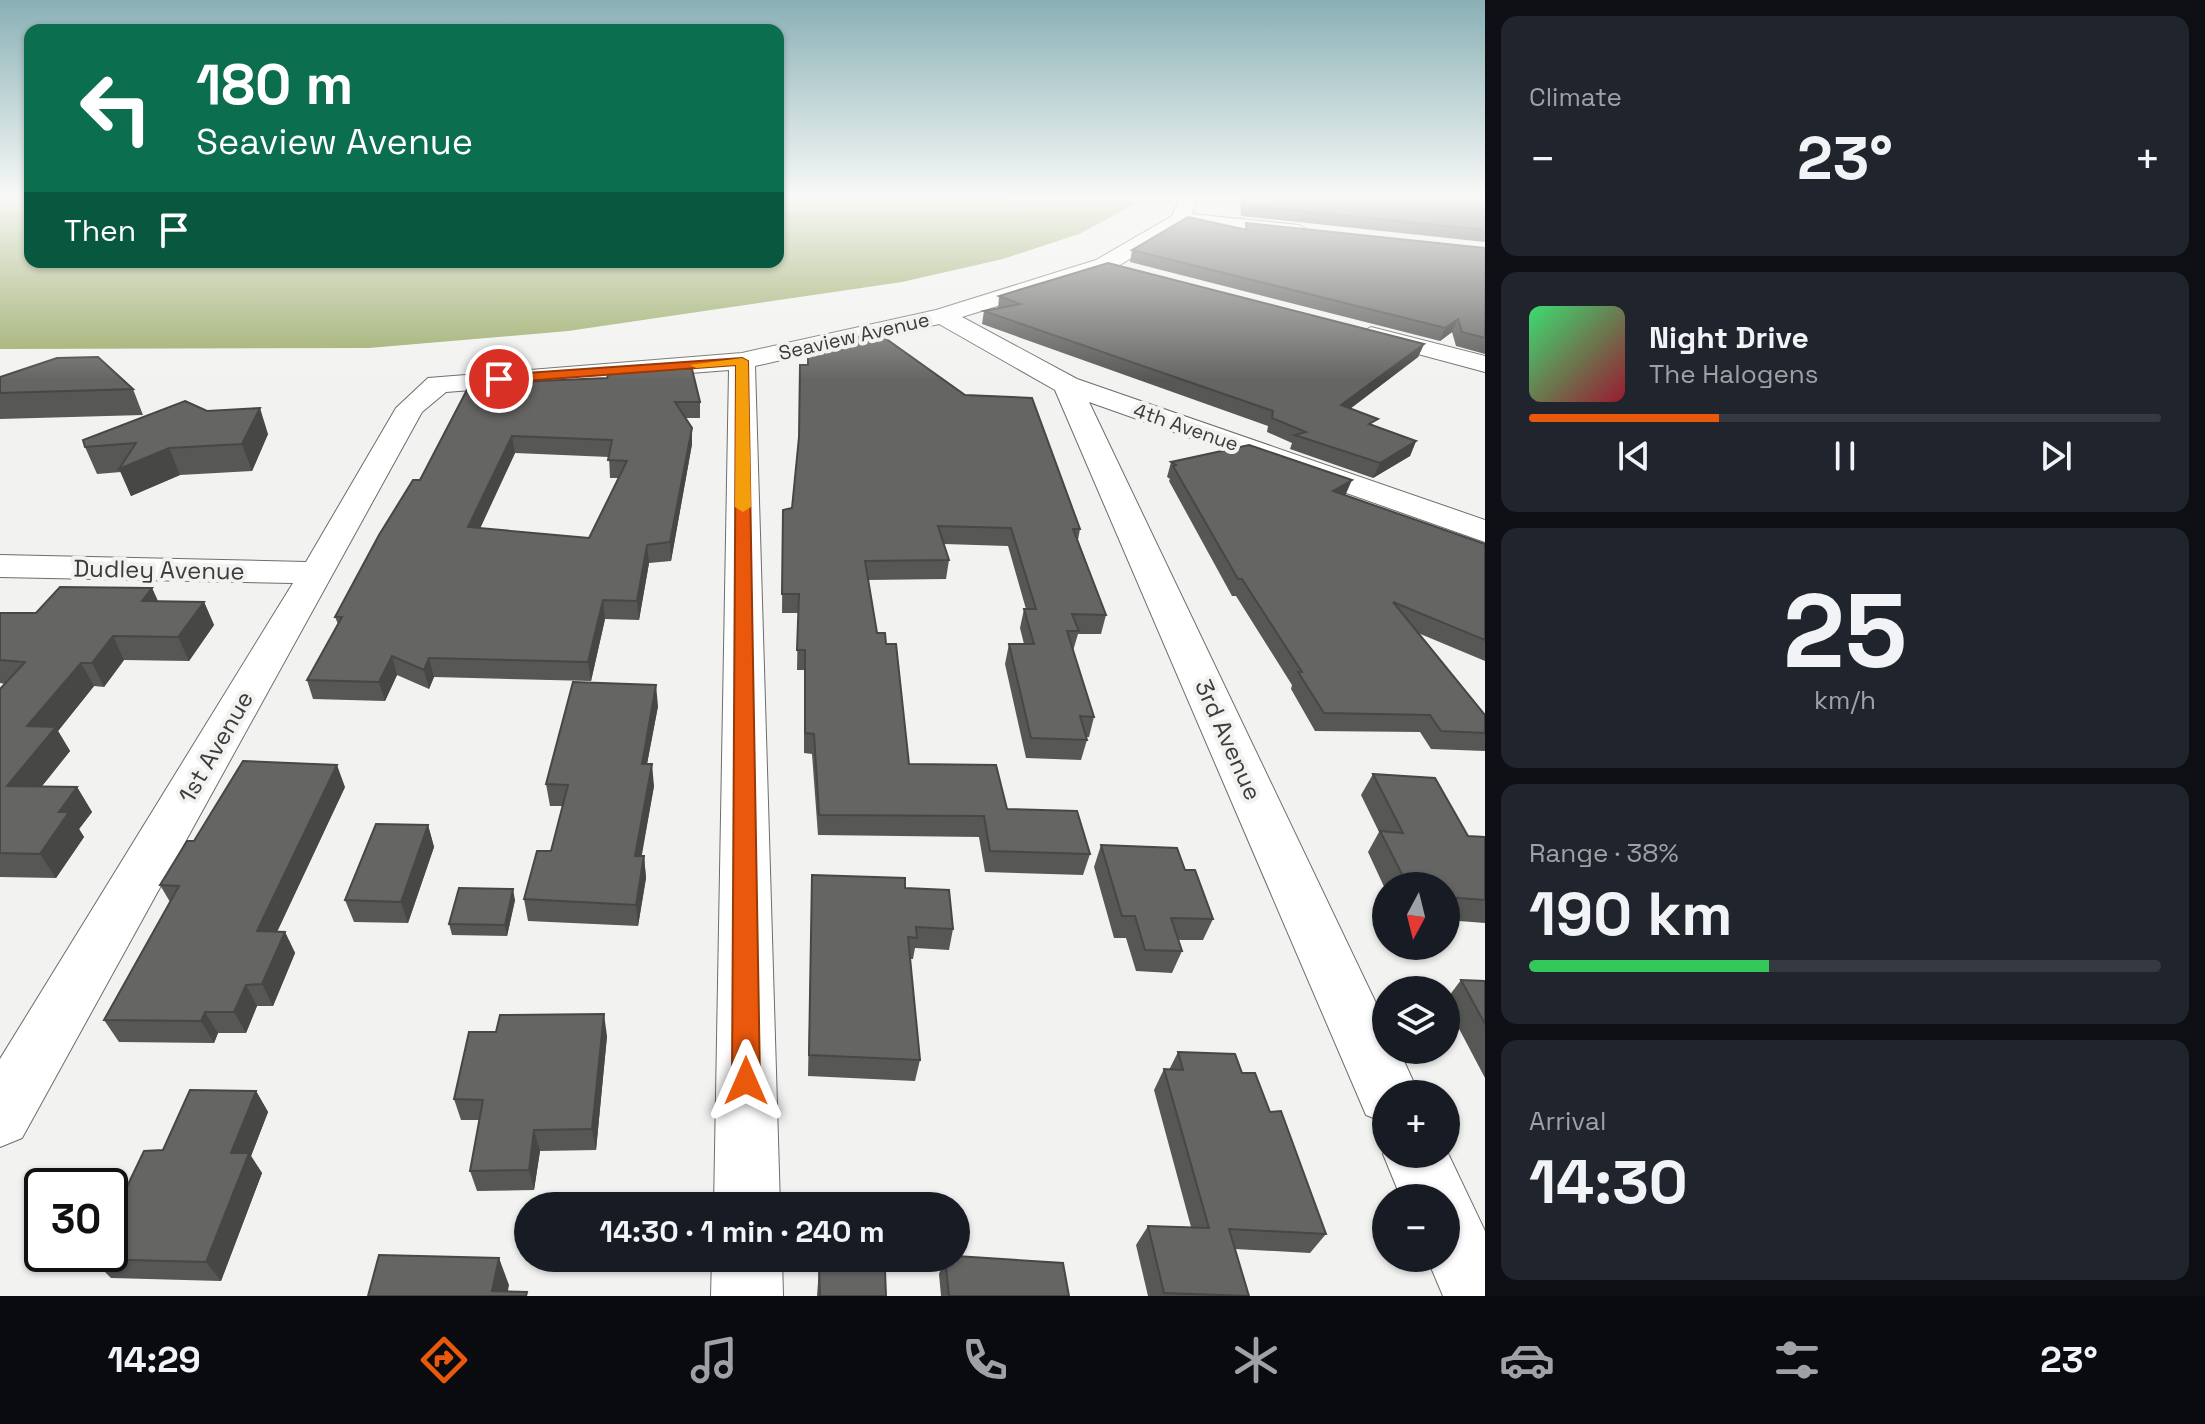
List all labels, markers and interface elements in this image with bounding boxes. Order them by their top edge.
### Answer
text: 180 m [196,49,353,120]
icon: left [64,56,168,160]
text: Climate [1529,80,1622,114]
text: Seaview Avenue [196,119,473,165]
text: 23° [1797,120,1893,197]
text: − [1529,131,1556,187]
text: + [2134,131,2161,187]
icon: arrive [152,208,196,252]
text: Then [64,211,136,250]
street label: Seaview Avenue [776,306,932,366]
text: Night Drive [1649,318,1809,357]
pin [465,345,533,413]
icon: arrive [477,357,521,401]
text: The Halogens [1649,357,1818,391]
street label: 4th Avenue [1130,397,1242,457]
icon: previous [1612,434,1656,478]
icon: pause [1823,434,1867,478]
icon: next [2034,434,2078,478]
street label: Dudley Avenue [73,553,245,586]
text: 25 [1783,565,1907,697]
street label: 3rd Avenue [1188,674,1269,805]
text: km/h [1814,683,1876,717]
street label: 1st Avenue [171,685,260,808]
text: Range · 38% [1529,836,1679,870]
north arrow [1372,872,1460,960]
map controls [1372,872,1460,1272]
text: 190 km [1529,876,1732,953]
button: layers [1372,976,1460,1064]
position arrow [704,1039,788,1123]
button: + [1372,1080,1460,1168]
text: Arrival [1529,1104,1606,1138]
text: 14:30 [1529,1144,1688,1221]
speed limit sign: 30 [24,1168,128,1272]
button: − [1372,1184,1460,1272]
text: 14:30 · 1 min · 240 m [599,1212,885,1251]
icon: directions [416,1332,472,1388]
icon: music [686,1332,742,1388]
icon: phone [957,1332,1013,1388]
icon: climate [1228,1332,1284,1388]
icon: car [1499,1332,1555,1388]
icon: filters [1769,1332,1825,1388]
text: 14:29 [107,1337,201,1383]
text: 23° [2040,1337,2098,1383]

